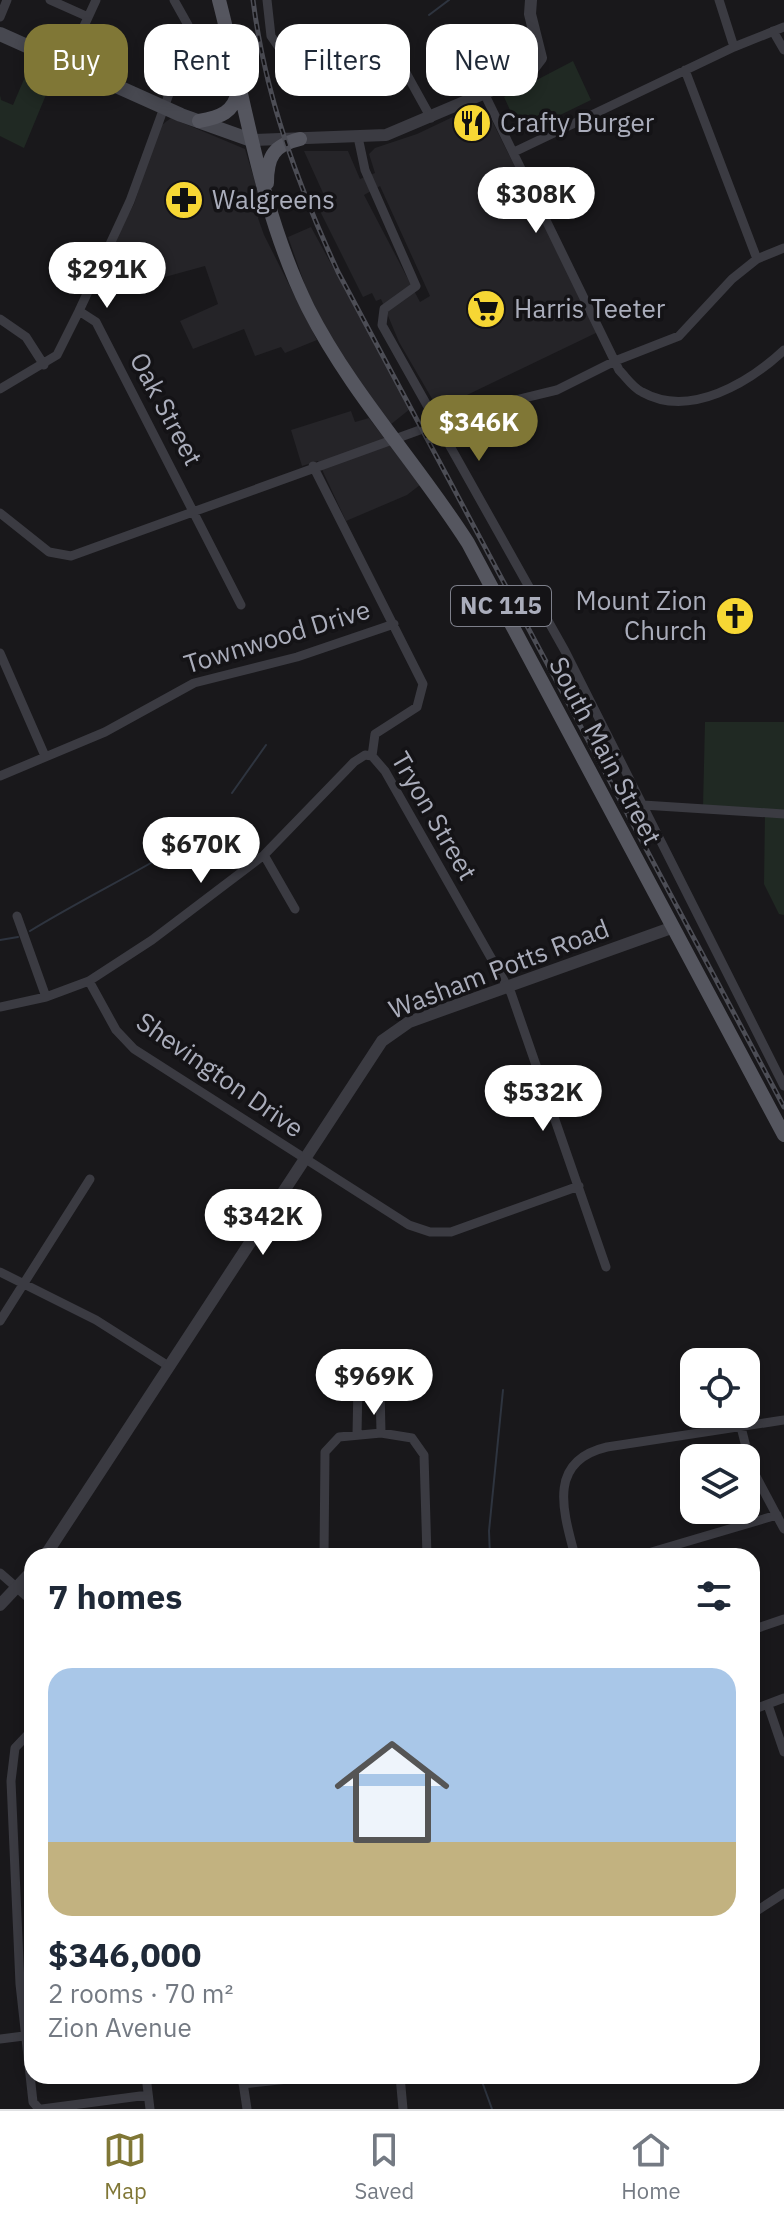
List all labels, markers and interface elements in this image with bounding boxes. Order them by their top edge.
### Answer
chip: Buy [24,24,128,96]
chip: Rent [144,24,259,96]
chip: Filters [275,24,410,96]
chip: New [426,24,538,96]
restaurant icon: Crafty Burger [451,102,493,144]
place label: Crafty Burger [500,105,655,139]
pin: $308K [480,167,592,235]
text: $308K [496,176,576,210]
pharmacy icon: Walgreens [163,179,205,221]
place label: Walgreens [212,182,335,216]
pin: $291K [51,242,163,310]
text: $291K [67,251,147,285]
supermarket icon: Harris Teeter [465,288,507,330]
place label: Harris Teeter [514,291,666,325]
street label: Oak Street [123,346,211,471]
pin: $346K [423,395,535,463]
text: $346K [439,404,519,438]
place label: Mount Zion Church [576,583,707,647]
road number: NC 115 [451,586,551,626]
street label: Townwood Drive [180,592,374,680]
church icon: Mount Zion Church [714,595,756,637]
street label: South Main Street [542,651,670,850]
street label: Tryon Street [384,745,485,886]
pin: $670K [145,817,257,885]
text: $670K [161,826,241,860]
street label: Washam Potts Road [384,910,614,1026]
street label: Shevington Drive [130,1004,311,1144]
pin: $532K [487,1065,599,1133]
text: $532K [503,1074,583,1108]
pin: $342K [207,1189,319,1257]
text: $342K [223,1198,303,1232]
map controls [680,1348,760,1524]
button: locate [680,1348,760,1428]
pin: $969K [318,1349,430,1417]
text: $969K [334,1358,414,1392]
button: layers [680,1444,760,1524]
text: 7 homes [48,1574,183,1618]
icon: filters [692,1574,736,1618]
icon: home [320,1720,464,1864]
text: $346,000 [48,1932,201,1976]
text: 2 rooms · 70 m² [48,1976,233,2010]
text: Zion Avenue [48,2010,192,2044]
tab: Map [103,2128,147,2205]
tab: Saved [354,2128,414,2205]
tab: Home [621,2128,680,2205]

